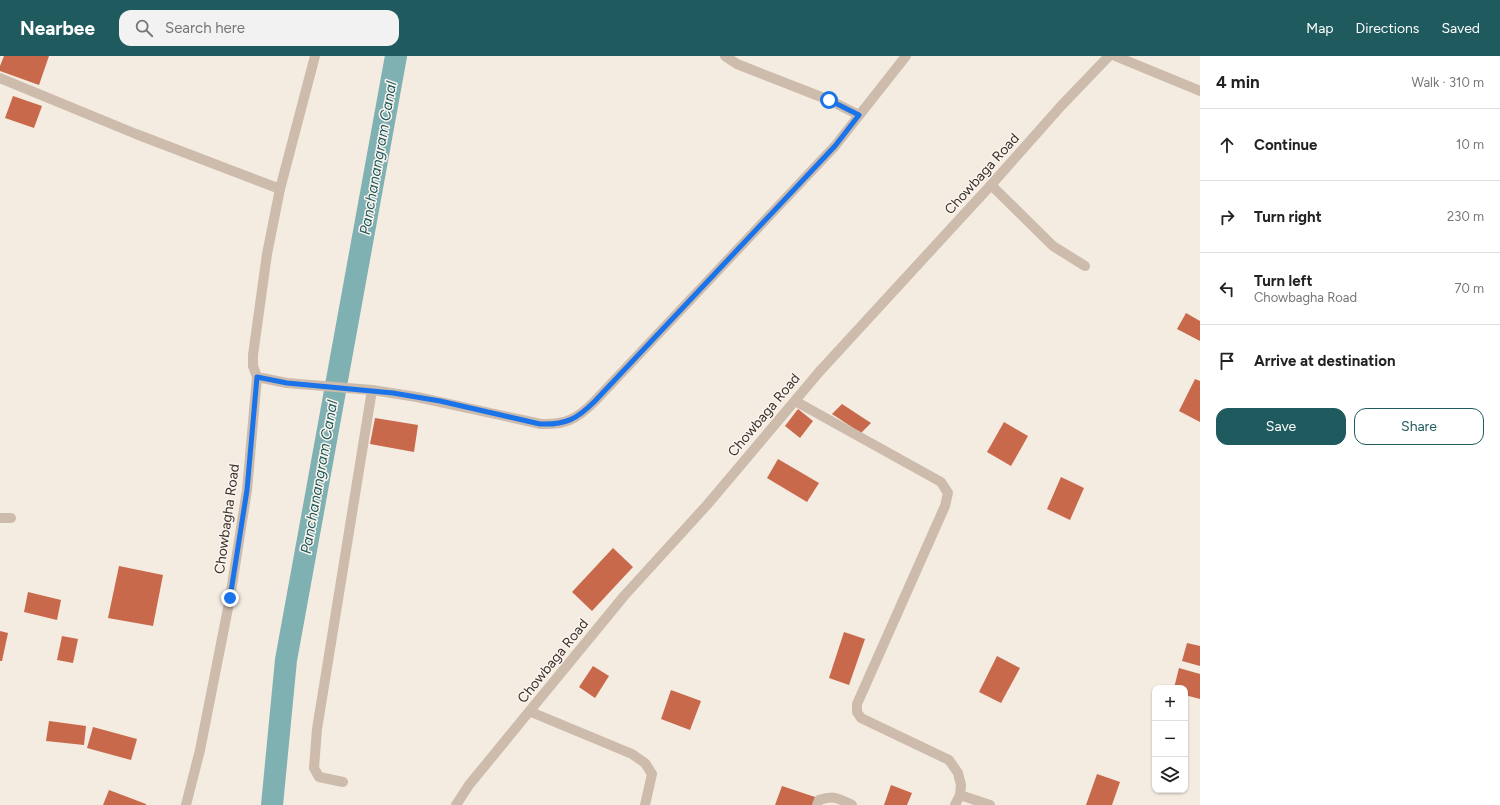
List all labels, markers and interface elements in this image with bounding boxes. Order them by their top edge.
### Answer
search box [119,10,399,46]
text: Nearbee [20,17,95,40]
icon: search [133,17,155,39]
text: Search here [165,19,245,37]
text: Map [1306,20,1334,37]
text: Directions [1356,20,1419,37]
text: Saved [1441,20,1480,37]
text: 4 min [1216,72,1260,92]
text: Walk · 310 m [1411,75,1484,90]
water label: Panchanangram Canal [356,79,401,236]
route start [820,91,838,109]
street label: Chowbaga Road [941,130,1023,218]
icon: ahead [1216,134,1238,156]
text: Continue [1254,136,1317,154]
text: 10 m [1456,137,1484,152]
icon: right [1216,206,1238,228]
text: Turn right [1254,208,1322,226]
text: 230 m [1447,209,1484,224]
text: Turn left [1254,272,1312,290]
icon: left [1216,278,1238,300]
text: 70 m [1454,281,1484,296]
text: Chowbagha Road [1254,290,1357,305]
icon: arrive [1216,350,1238,372]
text: Arrive at destination [1254,352,1395,370]
street label: Chowbaga Road [724,370,804,460]
water label: Panchanangram Canal [297,398,342,555]
button: Save [1216,408,1346,445]
button: Share [1354,408,1484,445]
street label: Chowbagha Road [211,463,243,575]
route end [221,589,239,607]
street label: Chowbaga Road [514,616,592,706]
map controls [1152,685,1188,793]
button: + [1152,685,1188,721]
button: − [1152,721,1188,757]
button: layers [1152,757,1188,793]

